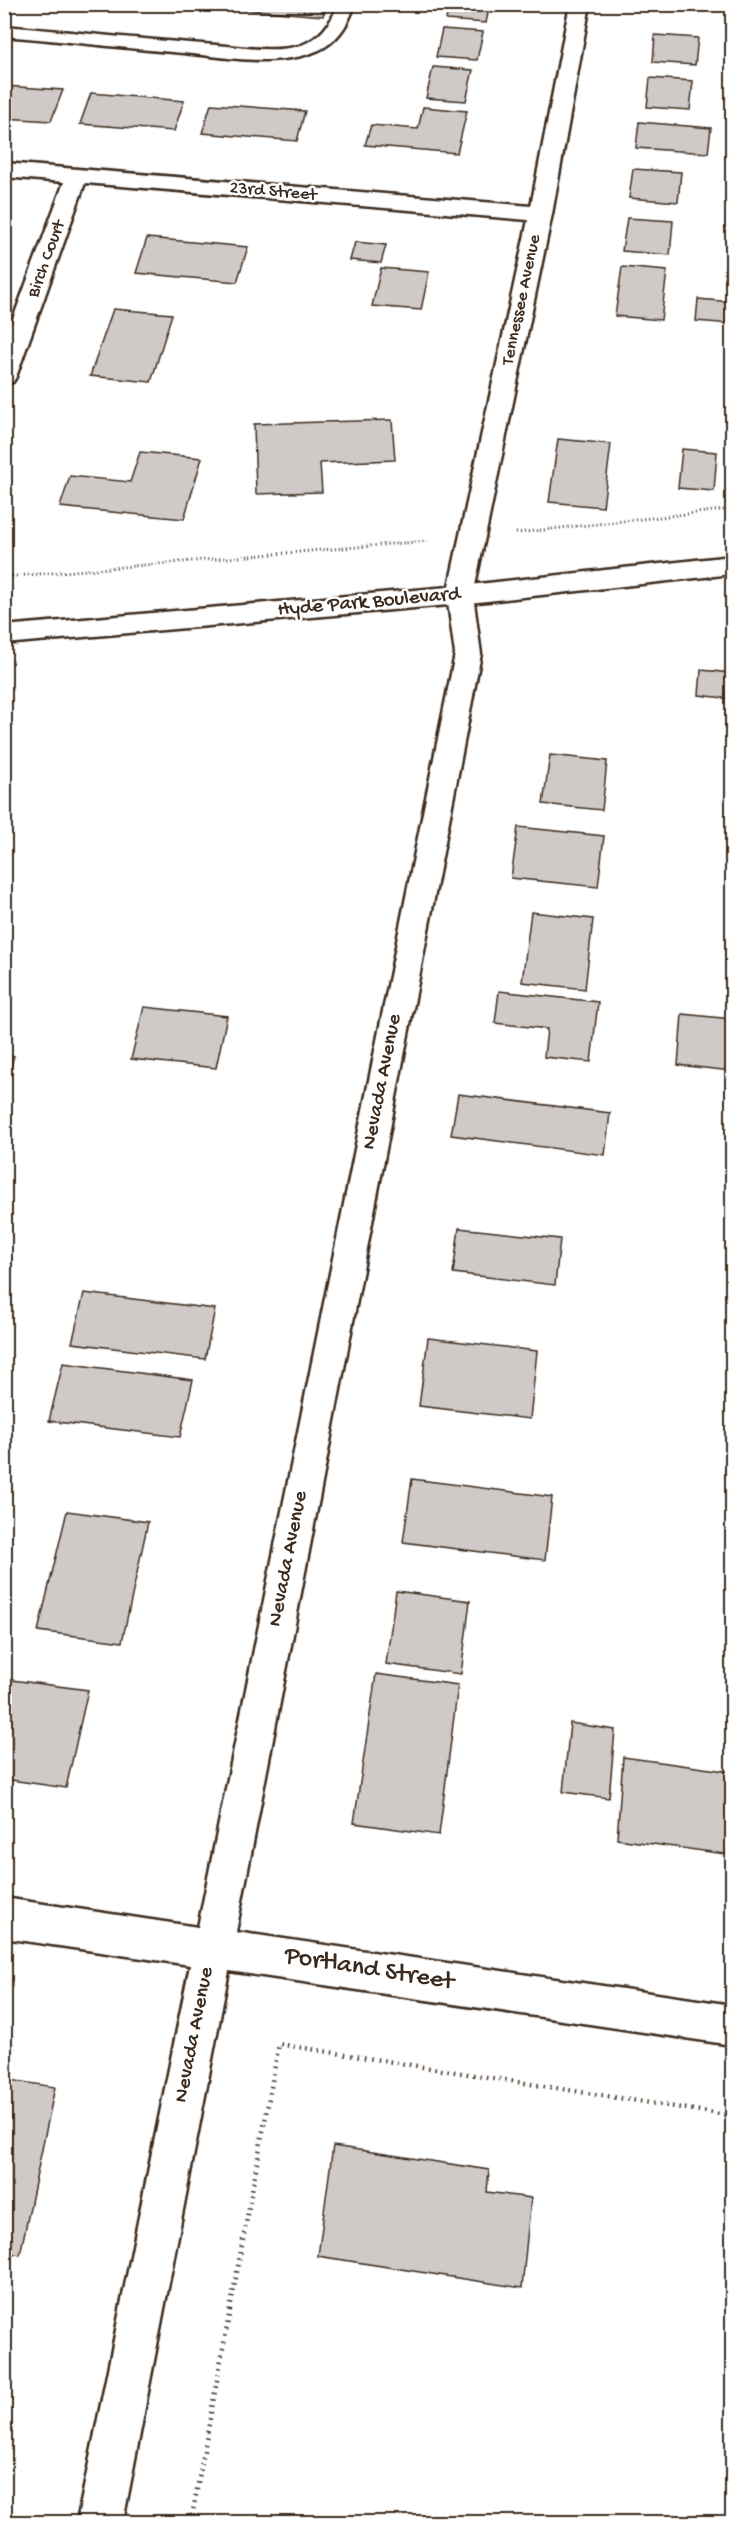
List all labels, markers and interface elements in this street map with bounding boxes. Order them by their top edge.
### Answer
street label: 23rd Street [229,178,319,206]
street label: Birch Court [23,216,71,301]
street label: Tennessee Avenue [498,232,546,368]
street label: Hyde Park Boulevard [277,582,463,623]
street label: Nevada Avenue [358,1011,409,1152]
street label: Nevada Avenue [264,1488,315,1629]
street label: Portland Street [281,1941,458,1999]
street label: Nevada Avenue [170,1964,221,2105]

